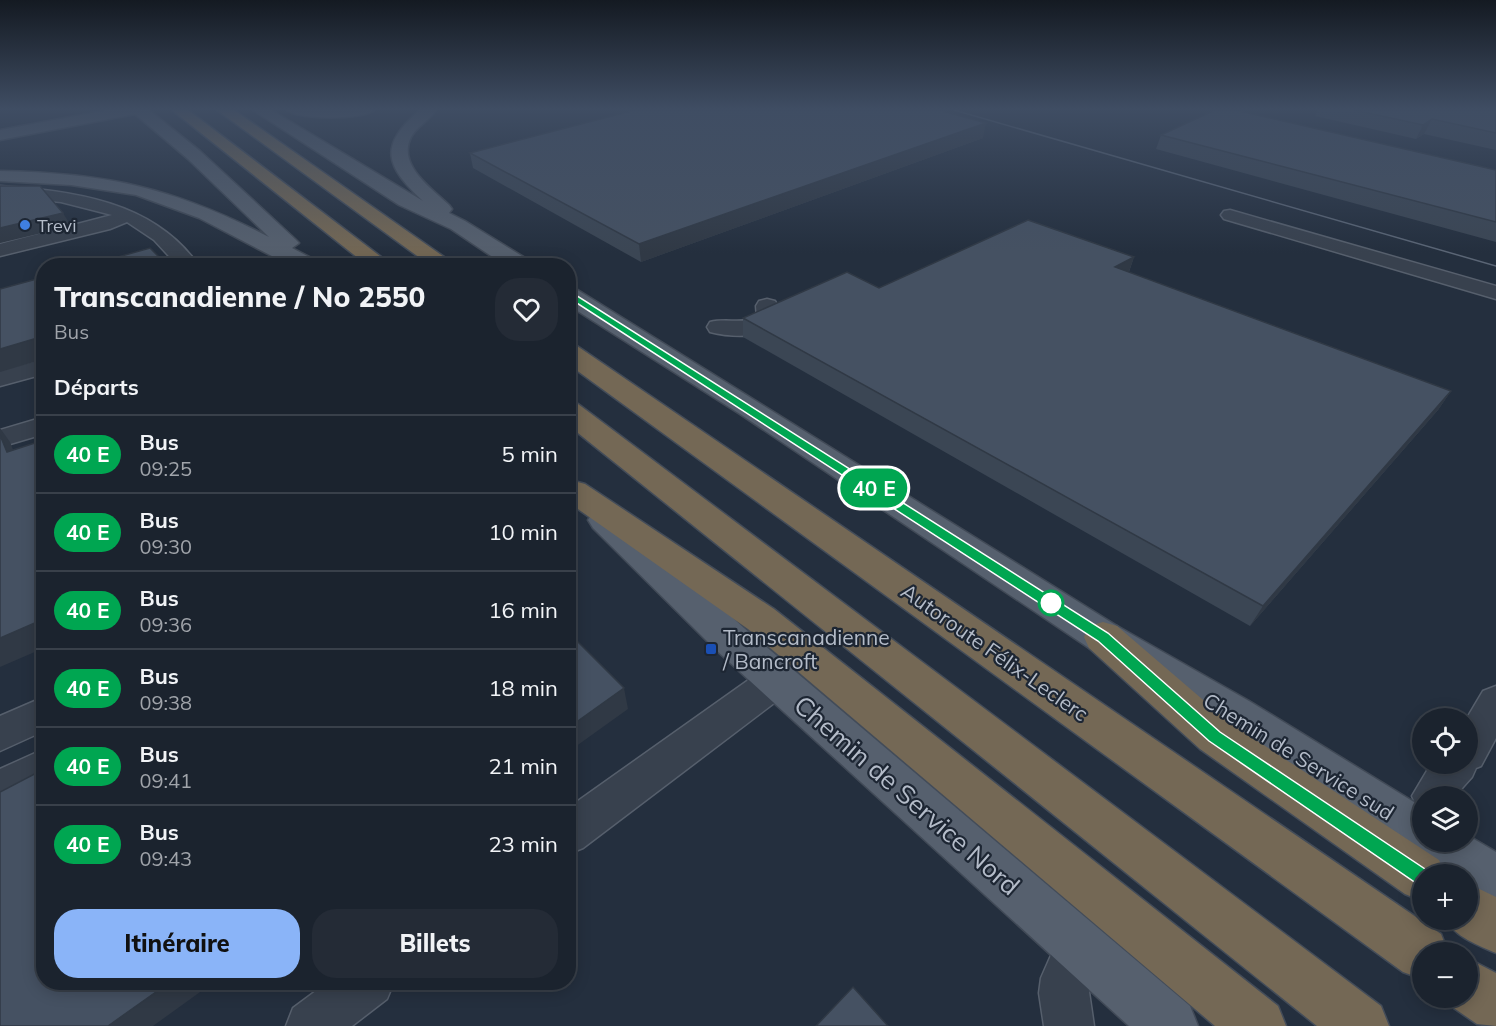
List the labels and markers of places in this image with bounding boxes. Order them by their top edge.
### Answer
place label: Trevi [37,214,76,237]
marker: Trevi [18,218,32,232]
unlabelled marker [1038,590,1064,616]
place label: Transcanadienne / Bancroft [722,624,890,674]
marker: Transcanadienne / Bancroft [704,642,718,656]

